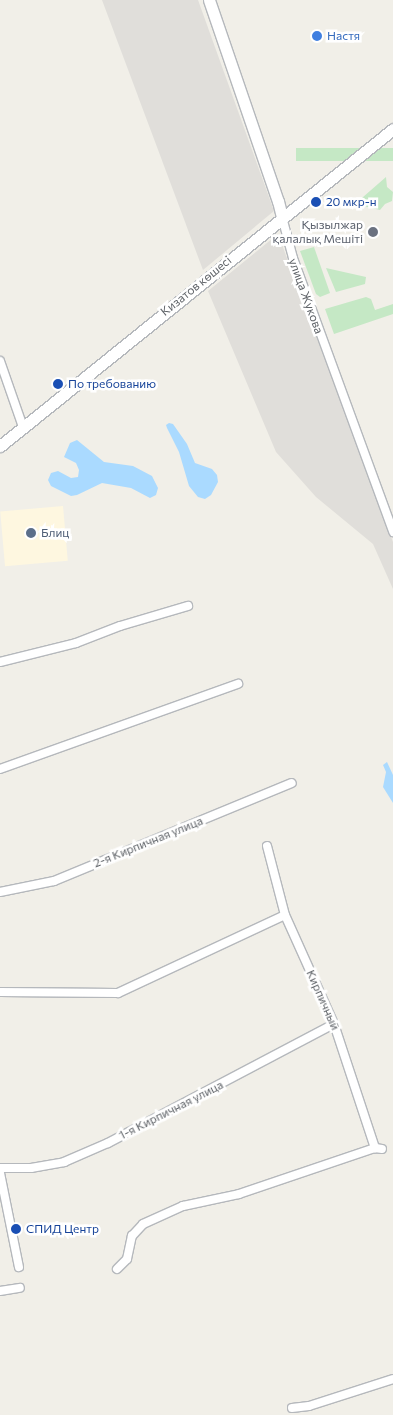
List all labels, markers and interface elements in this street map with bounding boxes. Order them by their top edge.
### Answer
place label: Настя [327,29,360,43]
marker: Настя [311,30,323,42]
place label: 20 мкр-н [326,195,377,209]
marker: 20 мкр-н [310,196,322,208]
place label: Қызылжар қалалық Мешіті [273,218,363,246]
marker: Қызылжар қалалық Мешіті [367,226,379,238]
street label: Кизатов көшесі [158,253,234,319]
street label: улица Жукова [286,256,326,336]
place label: По требованию [68,377,156,391]
marker: По требованию [52,378,64,390]
place label: Блиц [41,526,69,540]
marker: Блиц [25,527,37,539]
street label: 2-я Кирпичная улица [91,813,205,871]
street label: Кирпичный [303,968,343,1032]
street label: 1-я Кирпичная улица [116,1077,226,1143]
place label: СПИД Центр [26,1222,99,1236]
marker: СПИД Центр [10,1223,22,1235]

